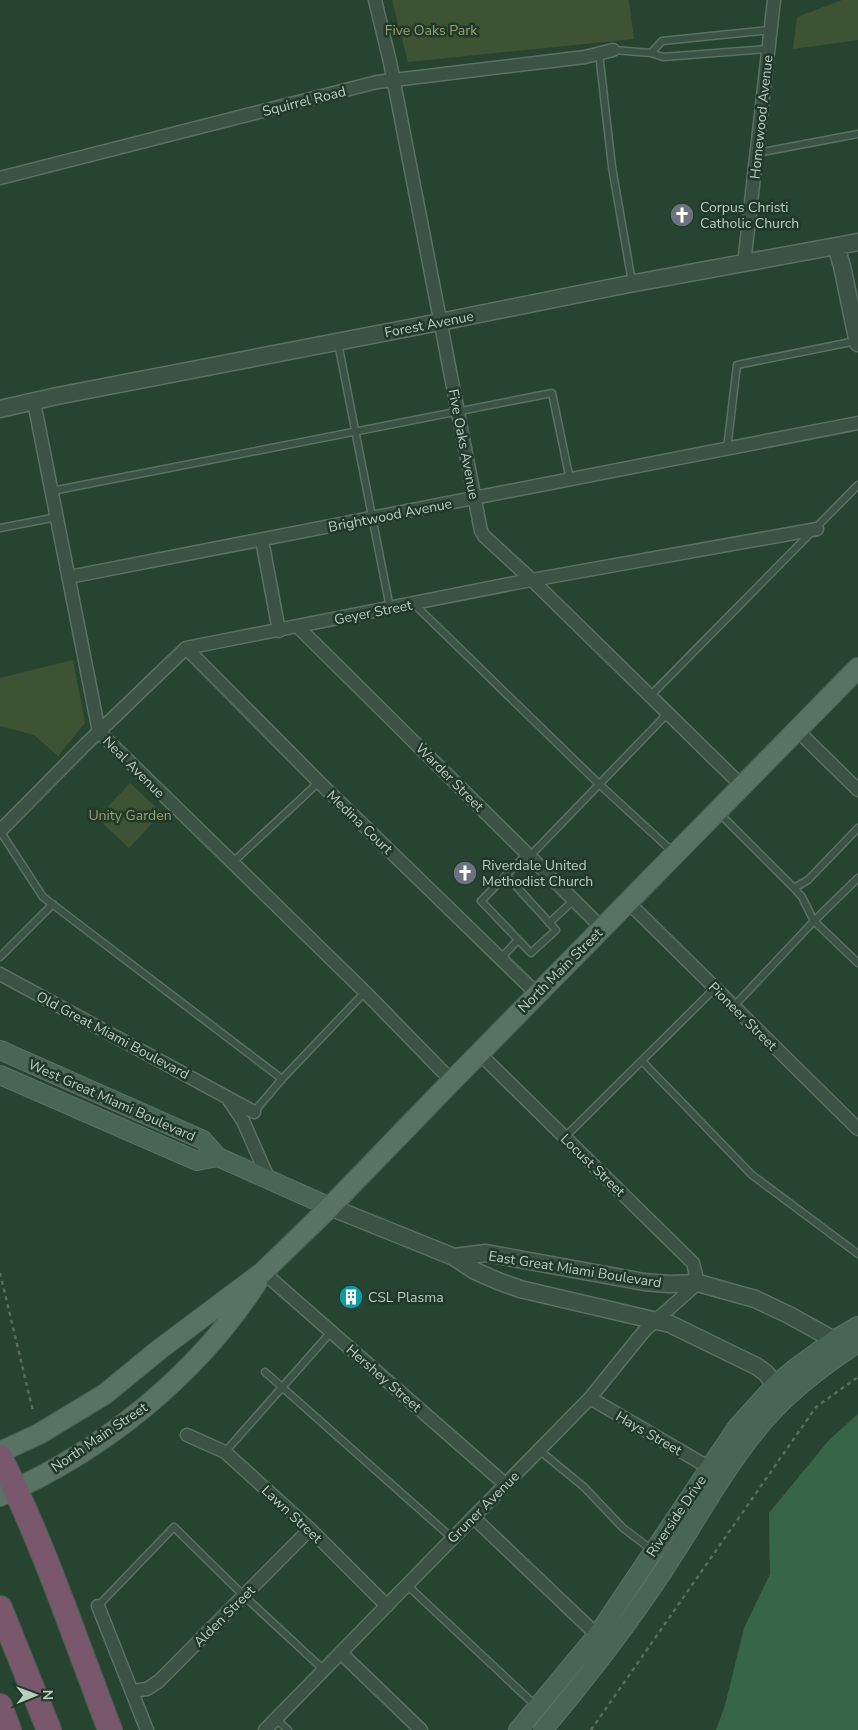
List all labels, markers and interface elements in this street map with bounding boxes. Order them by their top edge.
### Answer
park label: Five Oaks Park [385,21,478,40]
street label: Homewood Avenue [746,54,777,180]
street label: Squirrel Road [260,82,348,121]
place label: Corpus Christi Catholic Church [700,198,799,233]
church icon: Corpus Christi Catholic Church [669,202,695,228]
street label: Forest Avenue [383,307,475,342]
street label: Five Oaks Avenue [443,387,484,501]
street label: Brightwood Avenue [327,494,454,537]
street label: Geyer Street [333,596,414,629]
street label: Neal Avenue [98,732,169,803]
street label: Warder Street [411,739,488,816]
street label: Medina Court [323,786,397,859]
park label: Unity Garden [88,806,172,825]
place label: Riverdale United Methodist Church [482,856,593,891]
church icon: Riverdale United Methodist Church [452,860,478,886]
street label: North Main Street [514,924,607,1017]
street label: Pioneer Street [704,978,781,1055]
street label: Old Great Miami Boulevard [33,987,193,1084]
street label: West Great Miami Boulevard [25,1055,198,1146]
street label: Locust Street [556,1130,629,1201]
street label: East Great Miami Boulevard [487,1246,663,1293]
building icon: CSL Plasma [338,1284,364,1310]
place label: CSL Plasma [368,1288,444,1307]
street label: Hershey Street [342,1340,425,1416]
street label: North Main Street [47,1398,151,1477]
street label: Hays Street [612,1407,685,1460]
street label: Gruner Avenue [443,1467,524,1548]
street label: Riverside Drive [642,1472,711,1561]
street label: Lawn Street [257,1481,326,1547]
street label: Alden Street [189,1581,259,1651]
north arrow [10,1670,60,1720]
text: N [38,1689,57,1700]

